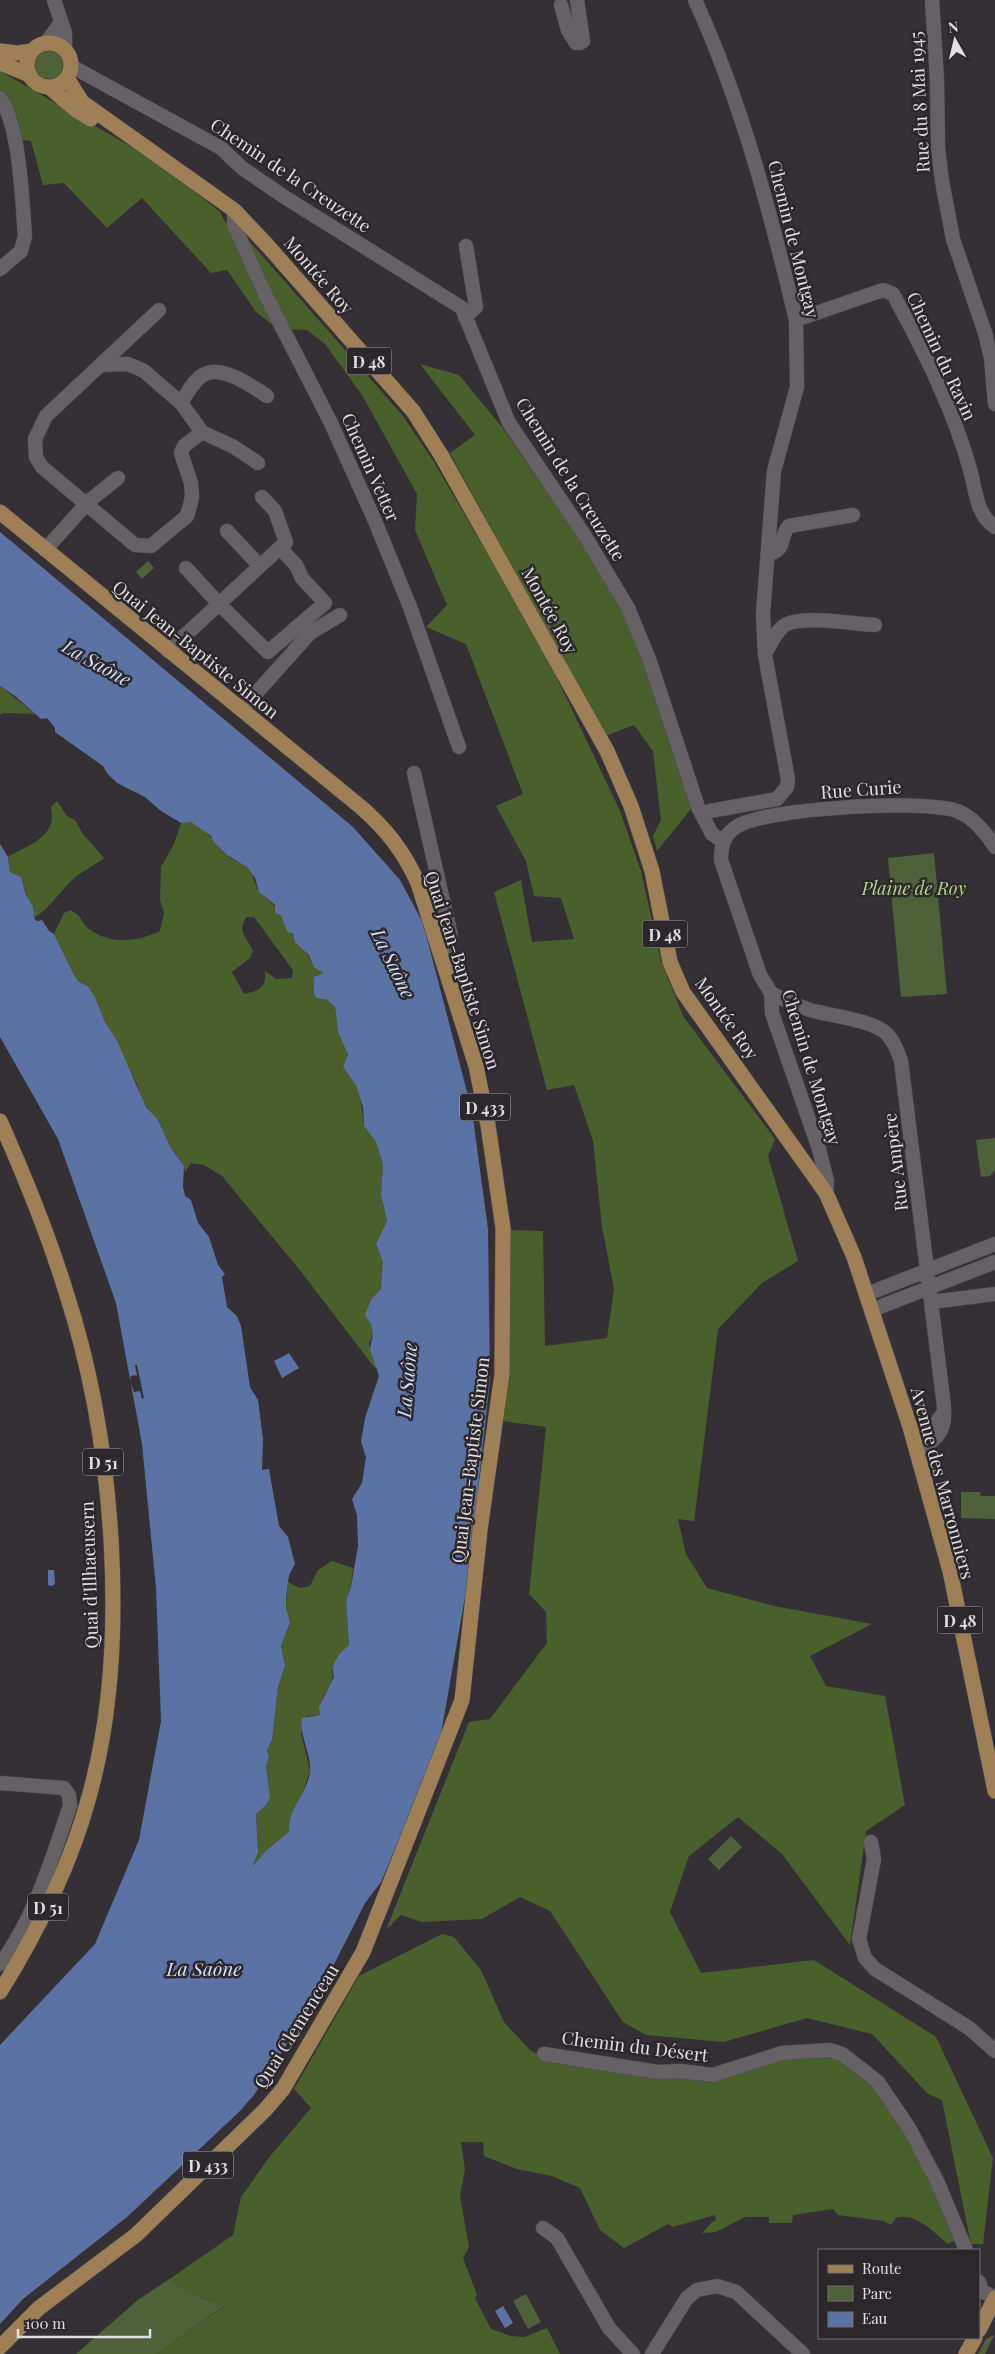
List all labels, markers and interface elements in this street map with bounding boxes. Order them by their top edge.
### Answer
north arrow [930,15,980,65]
text: N [947,17,959,37]
street label: Rue du 8 Mai 1945 [903,31,935,173]
street label: Chemin de la Creuzette [206,112,376,238]
street label: Chemin de Montgay [763,158,825,320]
street label: Montée Roy [279,231,359,319]
street label: Chemin du Ravin [902,288,982,424]
road number: D 48 [346,348,392,374]
street label: Chemin de la Creuzette [511,393,631,565]
street label: Chemin Vetter [336,409,406,525]
street label: Montée Roy [516,562,584,658]
street label: Quai Jean-Baptiste Simon [108,574,284,724]
water label: La Saône [57,632,136,692]
street label: Rue Curie [820,774,902,804]
street label: Quai Jean-Baptiste Simon [420,868,507,1073]
park label: Plaine de Roy [861,876,967,900]
road number: D 48 [642,921,688,948]
water label: La Saône [365,923,422,1002]
street label: Montée Roy [690,972,764,1064]
street label: Chemin de Montgay [777,986,847,1148]
road number: D 433 [460,1094,510,1120]
street label: Rue Ampère [877,1112,913,1212]
water label: La Saône [390,1342,422,1419]
street label: Quai Jean-Baptiste Simon [445,1355,495,1564]
street label: Avenue des Marronniers [906,1383,980,1582]
road number: D 51 [83,1448,123,1475]
street label: Quai d'Illhaeusern [74,1500,104,1649]
road number: D 48 [938,1606,982,1634]
road number: D 51 [28,1894,68,1920]
water label: La Saône [166,1955,241,1981]
street label: Quai Clemenceau [248,1959,344,2093]
street label: Chemin du Désert [560,2025,710,2067]
road number: D 433 [183,2152,233,2178]
legend [818,2249,980,2339]
text: Route [862,2258,902,2278]
text: Parc [862,2283,892,2303]
scale bar [18,2306,150,2338]
text: Eau [862,2308,888,2328]
text: 100 m [25,2313,66,2333]

